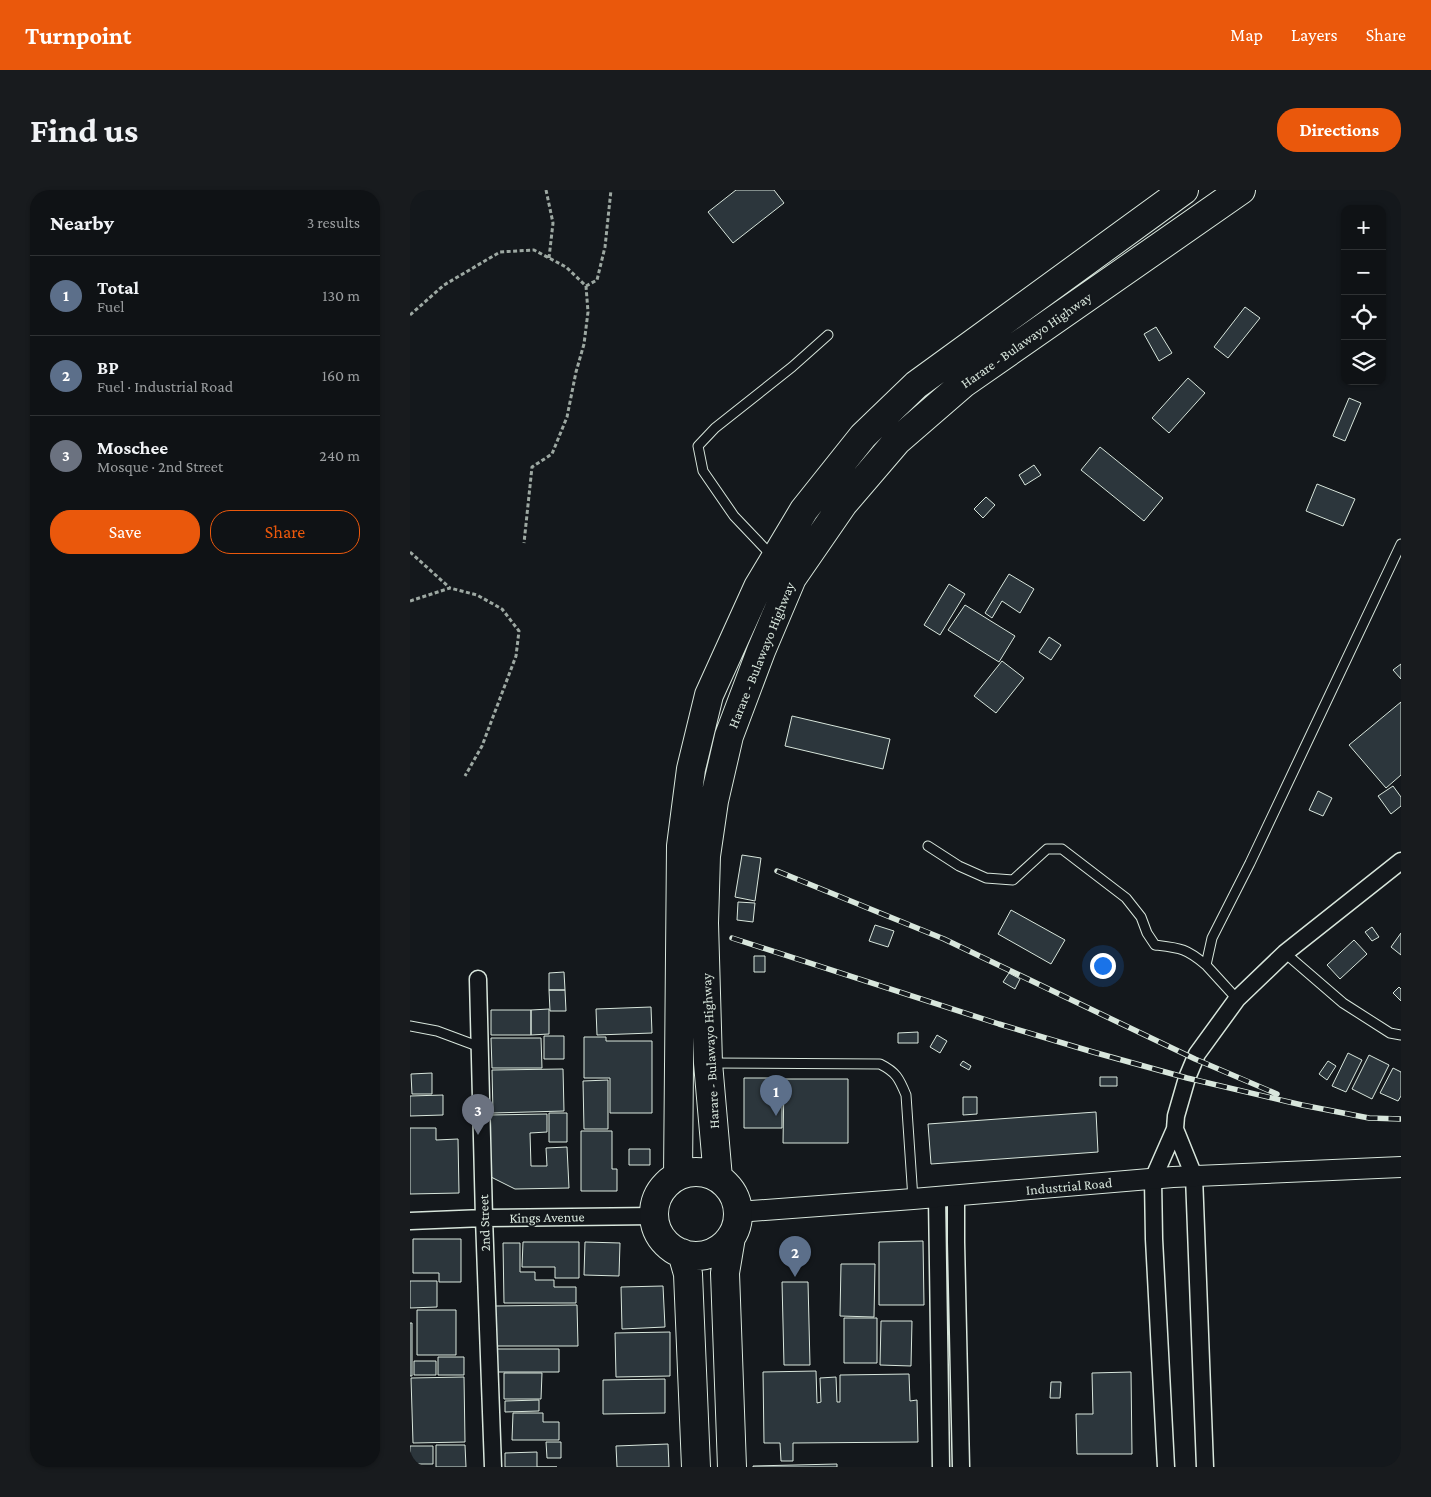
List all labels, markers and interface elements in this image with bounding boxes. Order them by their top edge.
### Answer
text: Turnpoint [25,22,131,49]
text: Map [1230,25,1263,45]
text: Layers [1291,25,1338,45]
text: Share [1366,25,1406,45]
button: Directions [1277,108,1401,152]
text: Find us [30,111,138,150]
map controls [1341,205,1386,385]
button: + [1341,205,1386,250]
text: Nearby [50,211,114,235]
text: 3 results [307,214,360,231]
button: − [1341,250,1386,295]
text: Total [97,277,139,298]
text: 1 [63,287,69,304]
text: 130 m [322,287,360,304]
street label: Harare - Bulawayo Highway [958,288,1095,391]
button: locate [1341,295,1386,340]
text: Fuel [97,298,124,315]
button: layers [1341,340,1386,385]
text: BP [97,357,119,378]
text: 2 [62,367,70,384]
text: 160 m [322,367,360,384]
text: Fuel · Industrial Road [97,378,233,395]
text: Moschee [97,437,168,458]
text: 3 [62,447,70,464]
text: 240 m [319,447,360,464]
text: Mosque · 2nd Street [97,458,223,475]
button: Save [50,510,200,554]
button: Share [210,510,360,554]
street label: Harare - Bulawayo Highway [724,579,798,730]
your location [1090,953,1116,979]
street label: Harare - Bulawayo Highway [698,972,722,1129]
pin: 1 [760,1075,792,1116]
pin: 3 [462,1094,494,1135]
street label: Industrial Road [1025,1174,1113,1198]
street label: 2nd Street [475,1194,493,1252]
street label: Kings Avenue [509,1208,585,1226]
pin: 2 [779,1236,811,1277]

